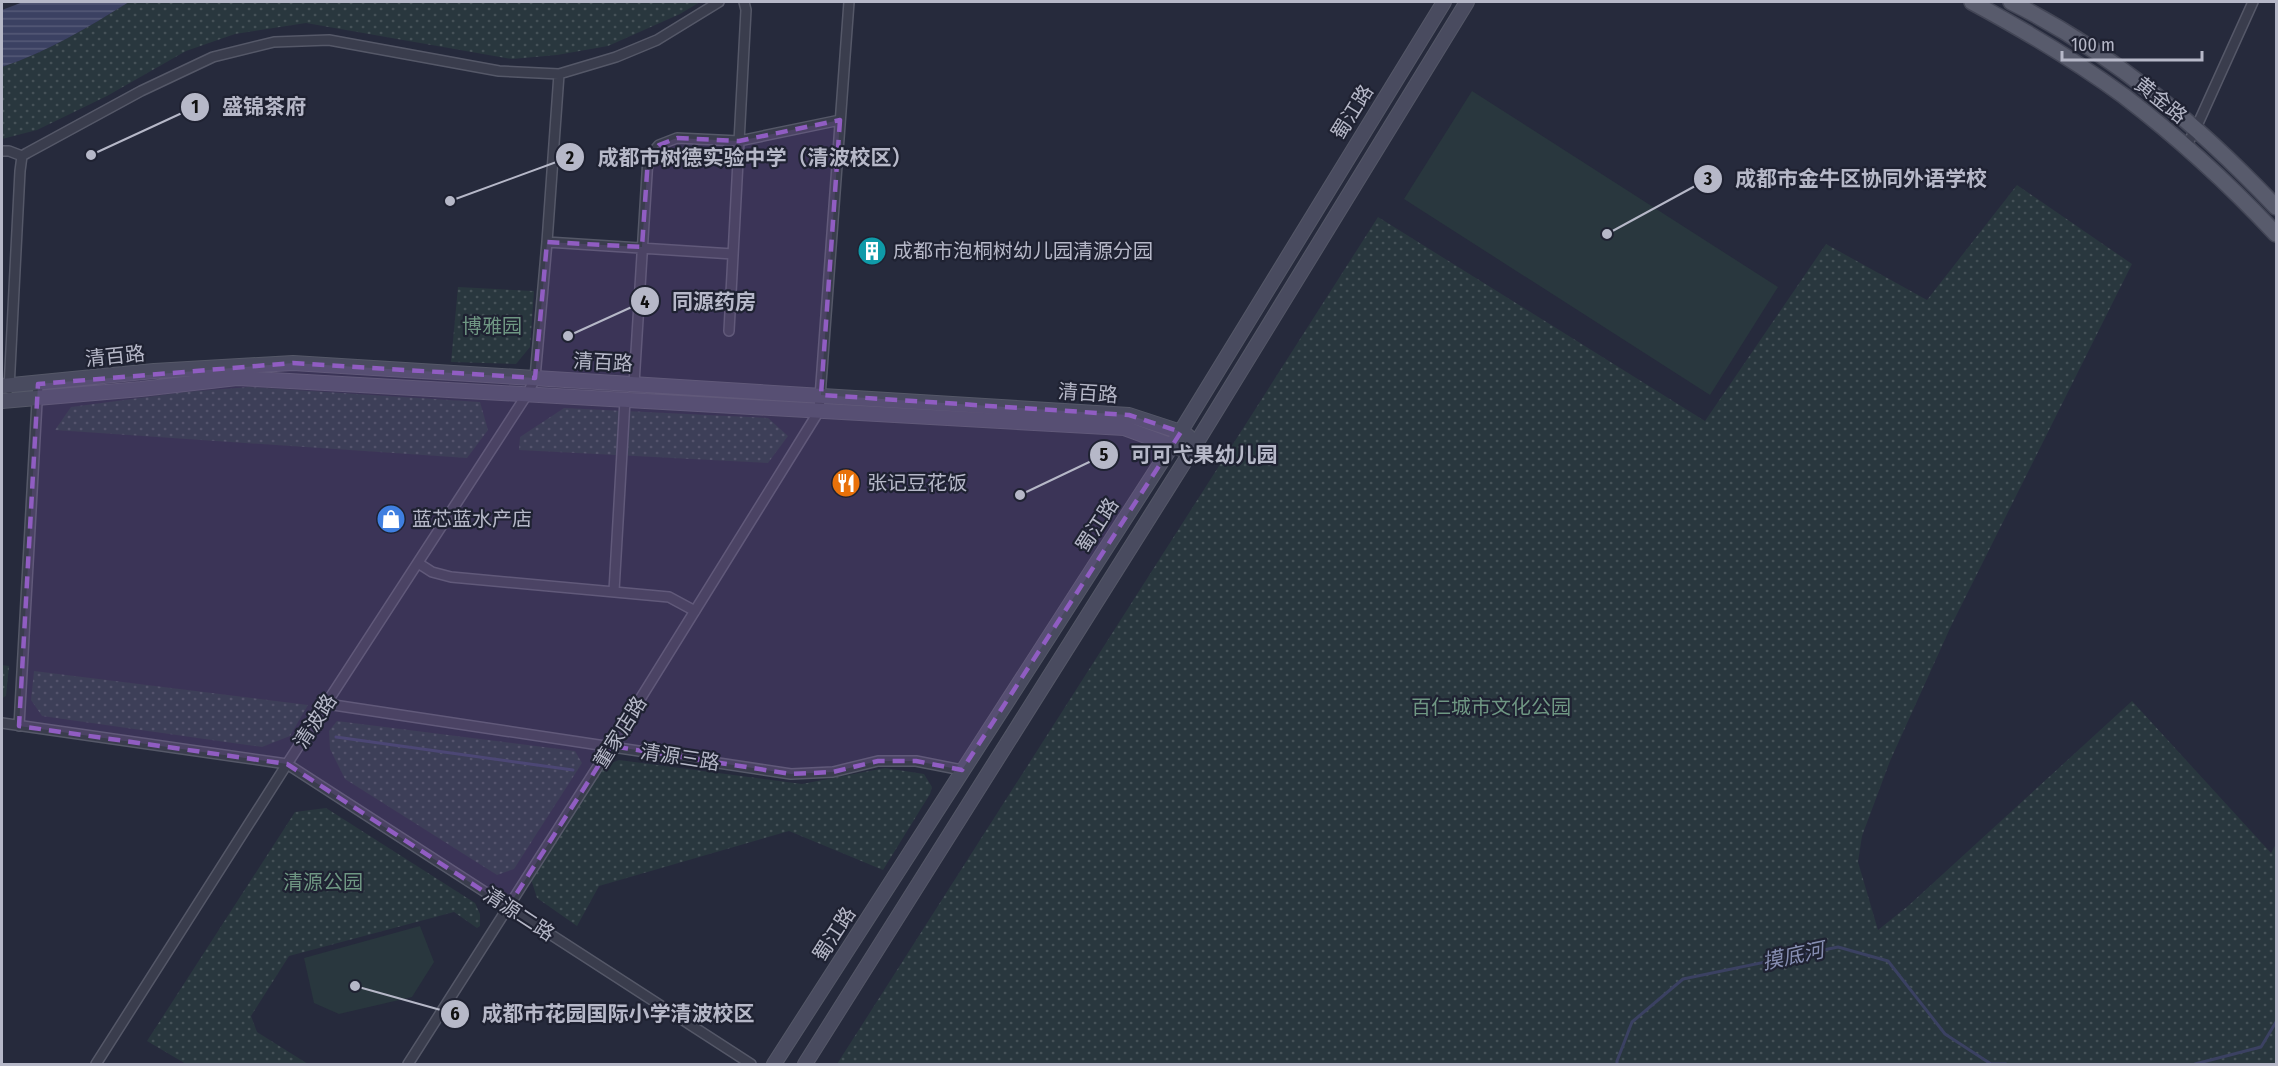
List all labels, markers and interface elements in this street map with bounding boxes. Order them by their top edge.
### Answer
scale bar [2062,24,2202,62]
text: 100 m [2071,34,2115,56]
street label: 黄金路 [2130,72,2192,128]
street label: 蜀江路 [1326,80,1378,144]
callout: 盛锦茶府 [180,87,318,126]
text: 盛锦茶府 [222,94,306,120]
text: 1 [191,96,199,118]
callout: 成都市树德实验中学（清波校区） [555,138,924,177]
text: 成都市树德实验中学（清波校区） [598,145,913,171]
text: 2 [565,147,574,169]
callout: 成都市金牛区协同外语学校 [1693,159,1999,198]
text: 成都市金牛区协同外语学校 [1735,166,1987,192]
text: 3 [1703,168,1713,190]
building icon: 成都市泡桐树幼儿园清源分园 [856,235,888,267]
place label: 成都市泡桐树幼儿园清源分园 [893,239,1153,263]
callout: 同源药房 [630,282,768,321]
text: 同源药房 [672,289,756,315]
text: 4 [640,291,650,313]
park label: 博雅园 [462,314,522,338]
street label: 清百路 [84,341,146,371]
street label: 清百路 [572,348,634,376]
street label: 清百路 [1057,379,1119,407]
callout: 可可弋果幼儿园 [1089,435,1290,474]
text: 可可弋果幼儿园 [1131,442,1278,468]
text: 5 [1100,444,1109,466]
restaurant icon: 张记豆花饭 [830,467,862,499]
place label: 张记豆花饭 [867,471,967,495]
street label: 蜀江路 [1071,493,1123,557]
shop icon: 蓝芯蓝水产店 [375,503,407,535]
place label: 蓝芯蓝水产店 [412,507,532,531]
street label: 清波路 [289,689,341,753]
street label: 董家店路 [589,692,651,772]
park label: 百仁城市文化公园 [1411,695,1571,719]
street label: 清源三路 [639,739,721,775]
park label: 清源公园 [283,870,363,894]
street label: 清源二路 [479,882,559,946]
street label: 蜀江路 [808,902,860,966]
water label: 摸底河 [1759,936,1830,975]
callout: 成都市花园国际小学清波校区 [440,994,767,1033]
text: 成都市花园国际小学清波校区 [482,1001,755,1027]
text: 6 [450,1003,460,1025]

